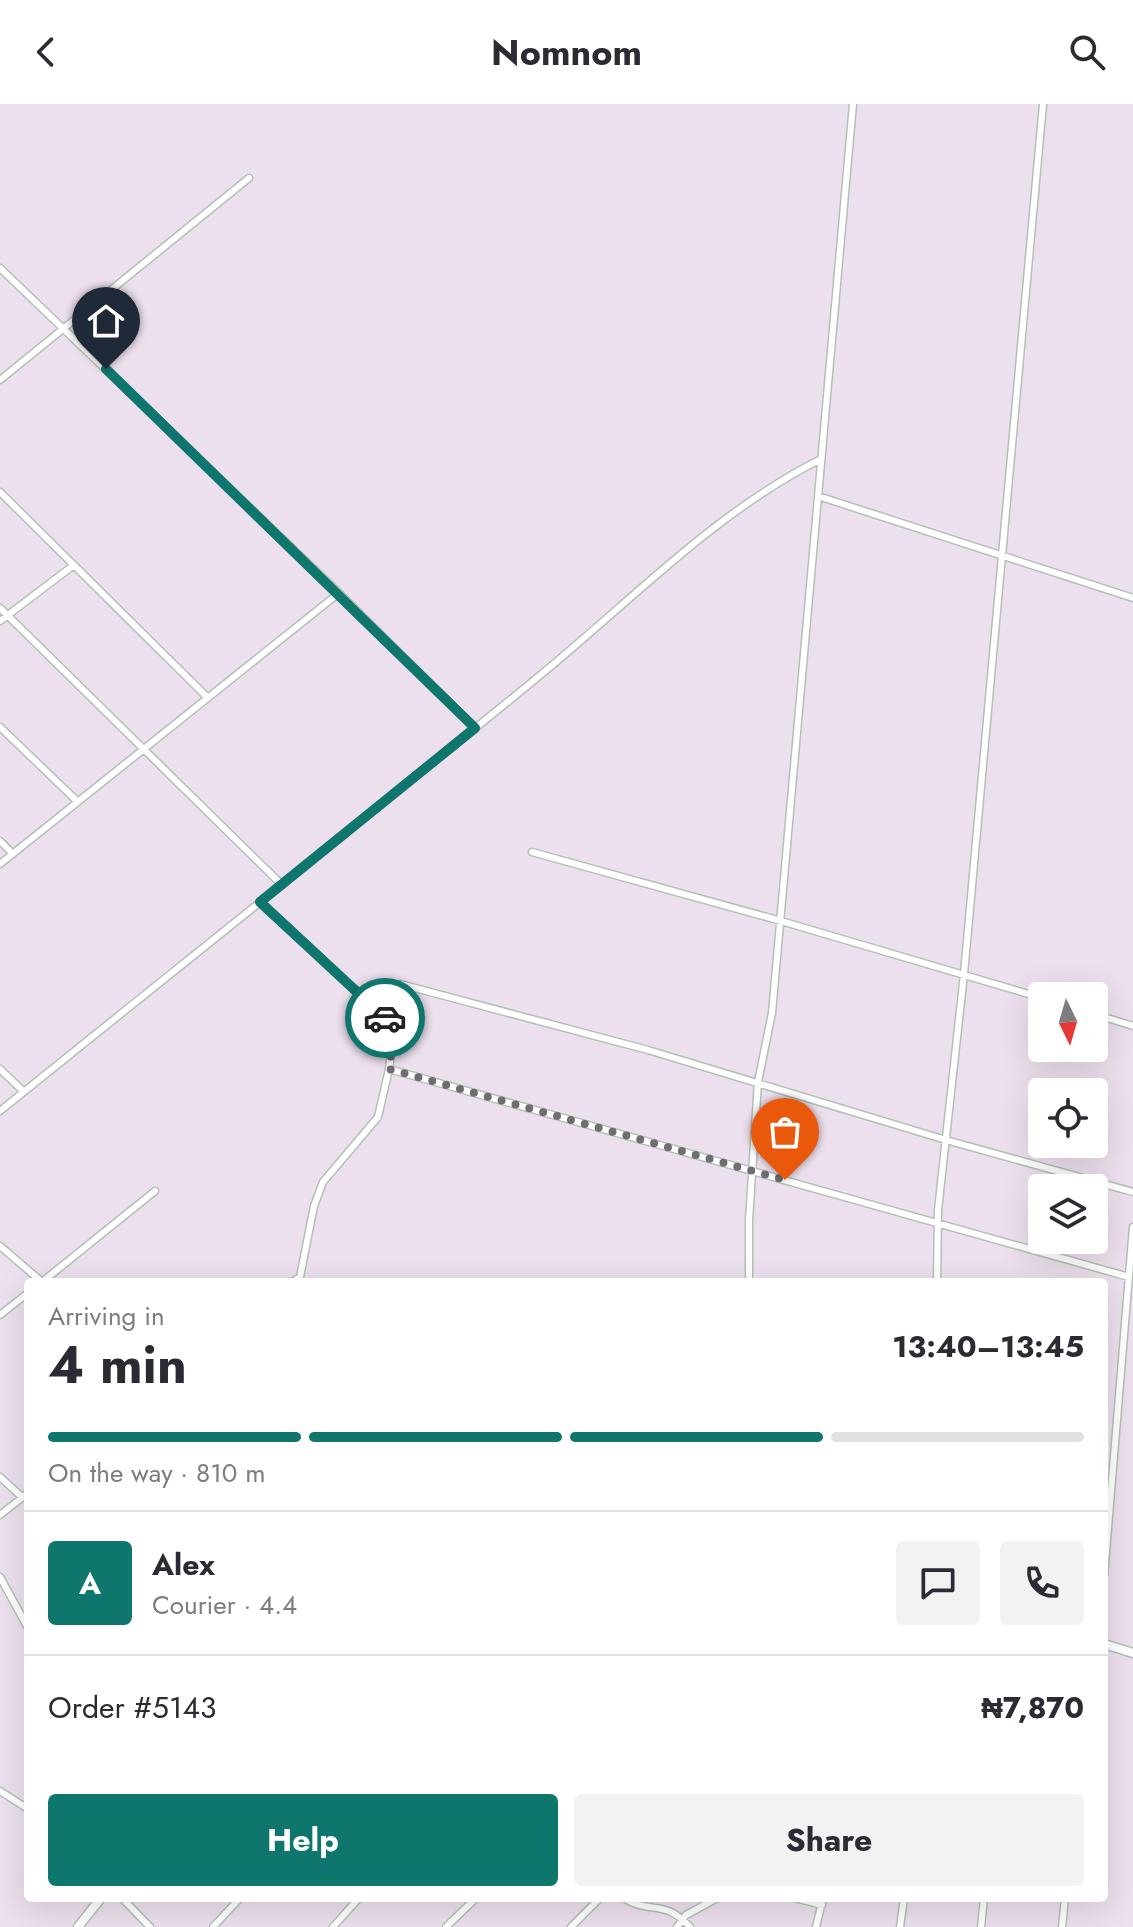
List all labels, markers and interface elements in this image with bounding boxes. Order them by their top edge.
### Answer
text: Nomnom [491,26,642,78]
icon: back [24,30,68,74]
icon: search [1065,30,1109,74]
pin [72,287,140,369]
icon: home [84,299,128,343]
courier [345,978,425,1058]
north arrow [1028,982,1108,1062]
map controls [1028,982,1108,1254]
icon: car [363,996,407,1040]
button: locate [1028,1078,1108,1158]
pin [751,1098,819,1180]
icon: bag [763,1110,807,1154]
button: layers [1028,1174,1108,1254]
text: Arriving in [48,1297,165,1335]
text: 13:40–13:45 [892,1325,1084,1368]
text: 4 min [48,1327,187,1403]
text: On the way · 810 m [48,1454,266,1492]
button: chat [896,1541,980,1625]
button: phone [1000,1541,1084,1625]
text: Alex [152,1543,215,1586]
text: A [79,1562,101,1605]
text: Courier · 4.4 [152,1586,297,1624]
text: Order #5143 [48,1686,216,1729]
text: ₦7,870 [981,1686,1084,1729]
button: Help [48,1794,558,1886]
button: Share [574,1794,1084,1886]

